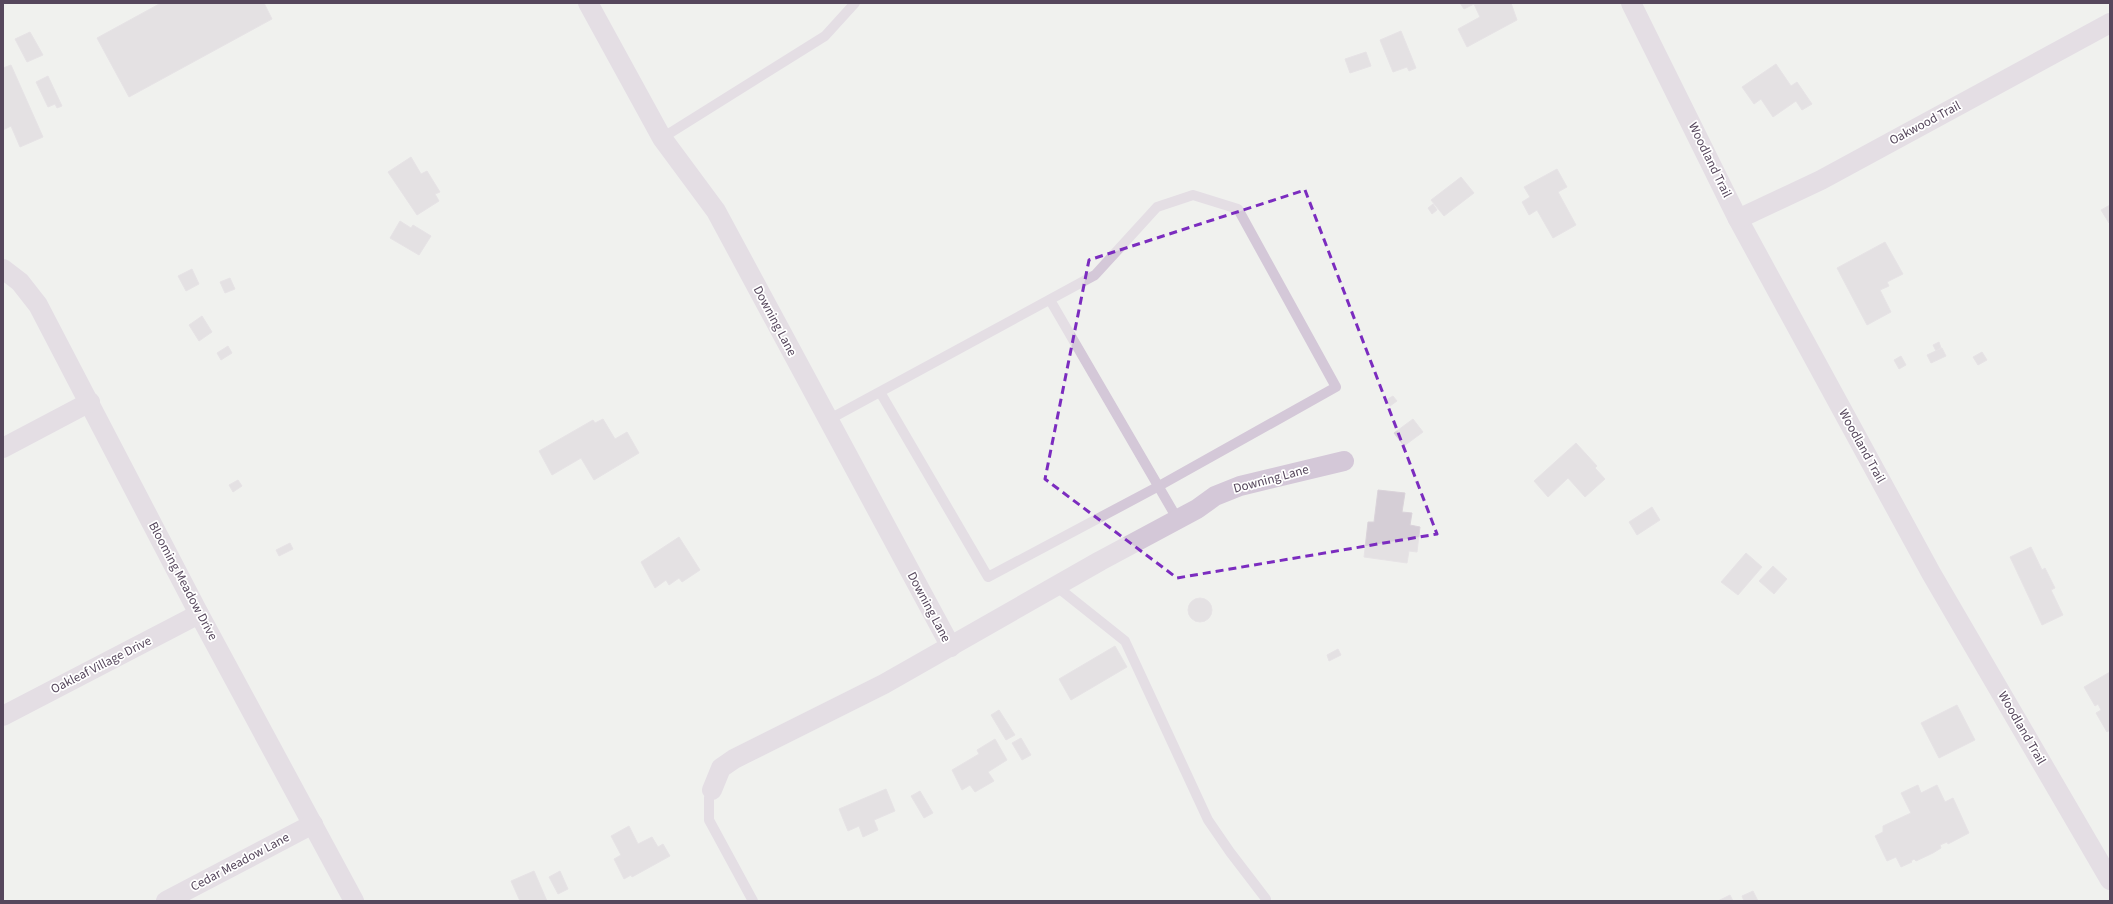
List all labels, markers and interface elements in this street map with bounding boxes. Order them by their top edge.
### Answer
street label: Oakwood Trail [1886,97,1964,149]
street label: Woodland Trail [1684,119,1736,201]
street label: Downing Lane [749,283,801,359]
street label: Woodland Trail [1834,406,1890,486]
street label: Downing Lane [1231,460,1311,498]
street label: Blooming Meadow Drive [144,519,222,643]
street label: Downing Lane [903,569,955,645]
street label: Oakleaf Village Drive [48,632,154,698]
street label: Woodland Trail [1994,688,2050,768]
street label: Cedar Meadow Lane [187,828,293,896]

